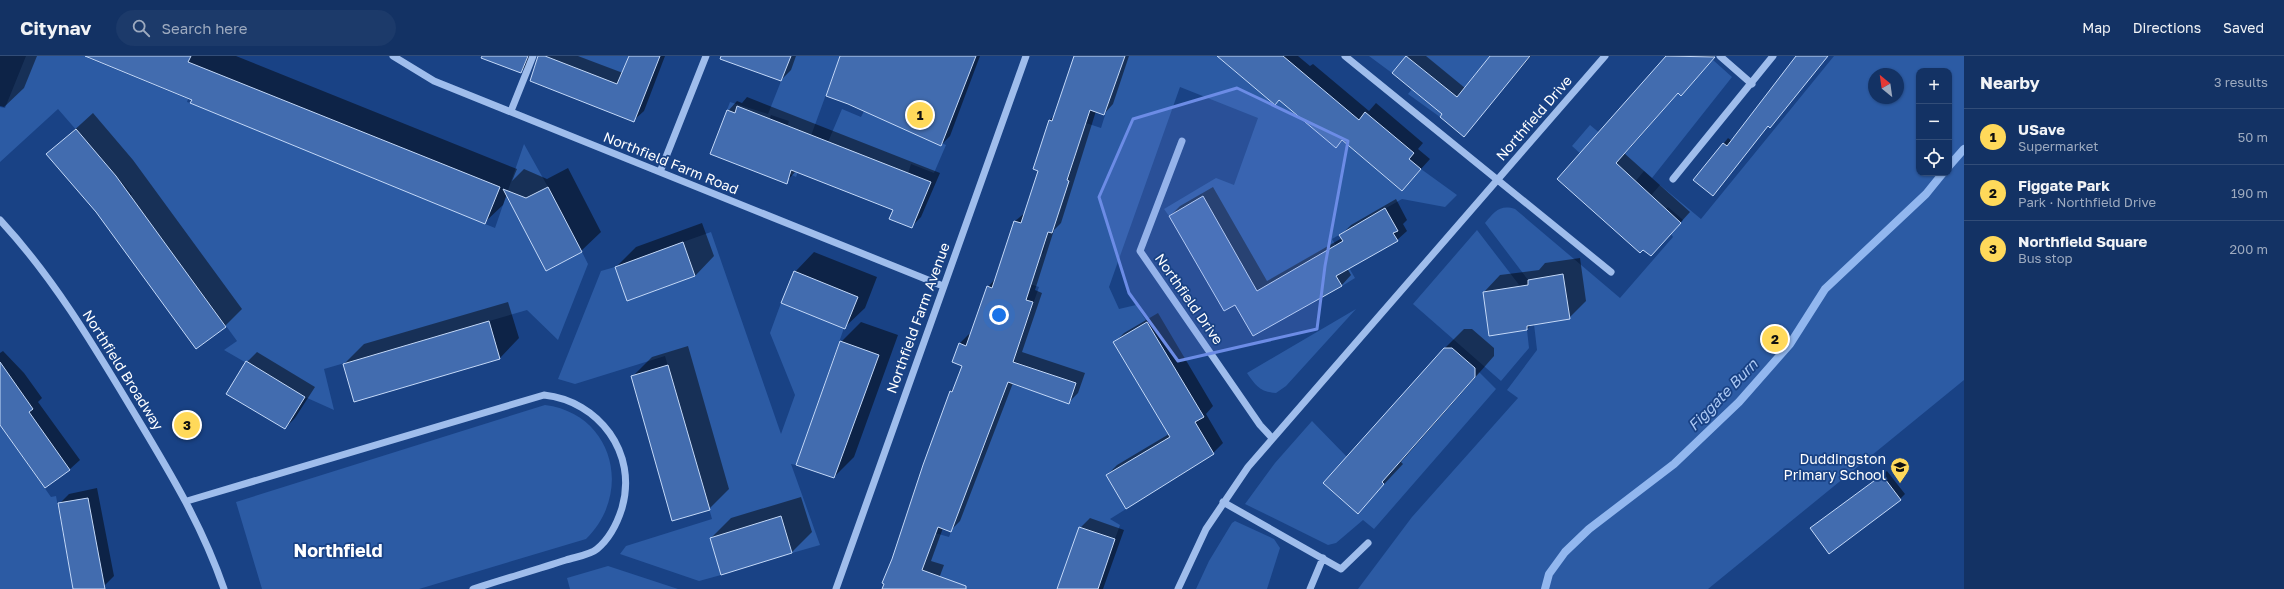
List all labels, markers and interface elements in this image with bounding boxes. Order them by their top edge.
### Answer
search box [116,10,396,46]
text: Citynav [20,16,92,39]
icon: search [130,17,152,39]
text: Search here [162,19,247,37]
text: Map [2082,19,2111,36]
text: Directions [2133,19,2201,36]
text: Saved [2223,19,2264,36]
north arrow [1868,68,1904,104]
map controls [1916,68,1952,176]
button: + [1916,68,1952,104]
street label: Northfield Drive [1492,72,1575,164]
text: Nearby [1980,72,2040,93]
text: 3 results [2214,74,2268,90]
pin: 1 [907,100,933,130]
button: − [1916,104,1952,140]
text: USave [2018,120,2065,138]
street label: Northfield Farm Road [601,128,741,197]
text: 1 [1990,129,1996,145]
text: 50 m [2238,129,2268,145]
text: Supermarket [2018,138,2099,154]
button: locate [1916,140,1952,176]
text: Figgate Park [2018,176,2110,194]
text: 2 [1989,185,1997,201]
text: 190 m [2231,185,2268,201]
text: Park · Northfield Drive [2018,194,2156,210]
text: Northfield Square [2018,232,2147,250]
street label: Northfield Farm Avenue [882,240,953,396]
text: 3 [1989,241,1997,257]
text: 200 m [2230,241,2268,257]
street label: Northfield Drive [1152,250,1227,347]
text: Bus stop [2018,250,2073,266]
your location [989,305,1009,325]
street label: Northfield Broadway [79,306,167,433]
pin: 2 [1762,324,1788,354]
water label: Figgate Burn [1684,354,1762,434]
pin: 3 [174,410,200,440]
place label: Duddingston Primary School [1784,450,1886,483]
school or university icon: Duddingston Primary School [1889,456,1911,484]
district label: Northfield [293,539,383,561]

